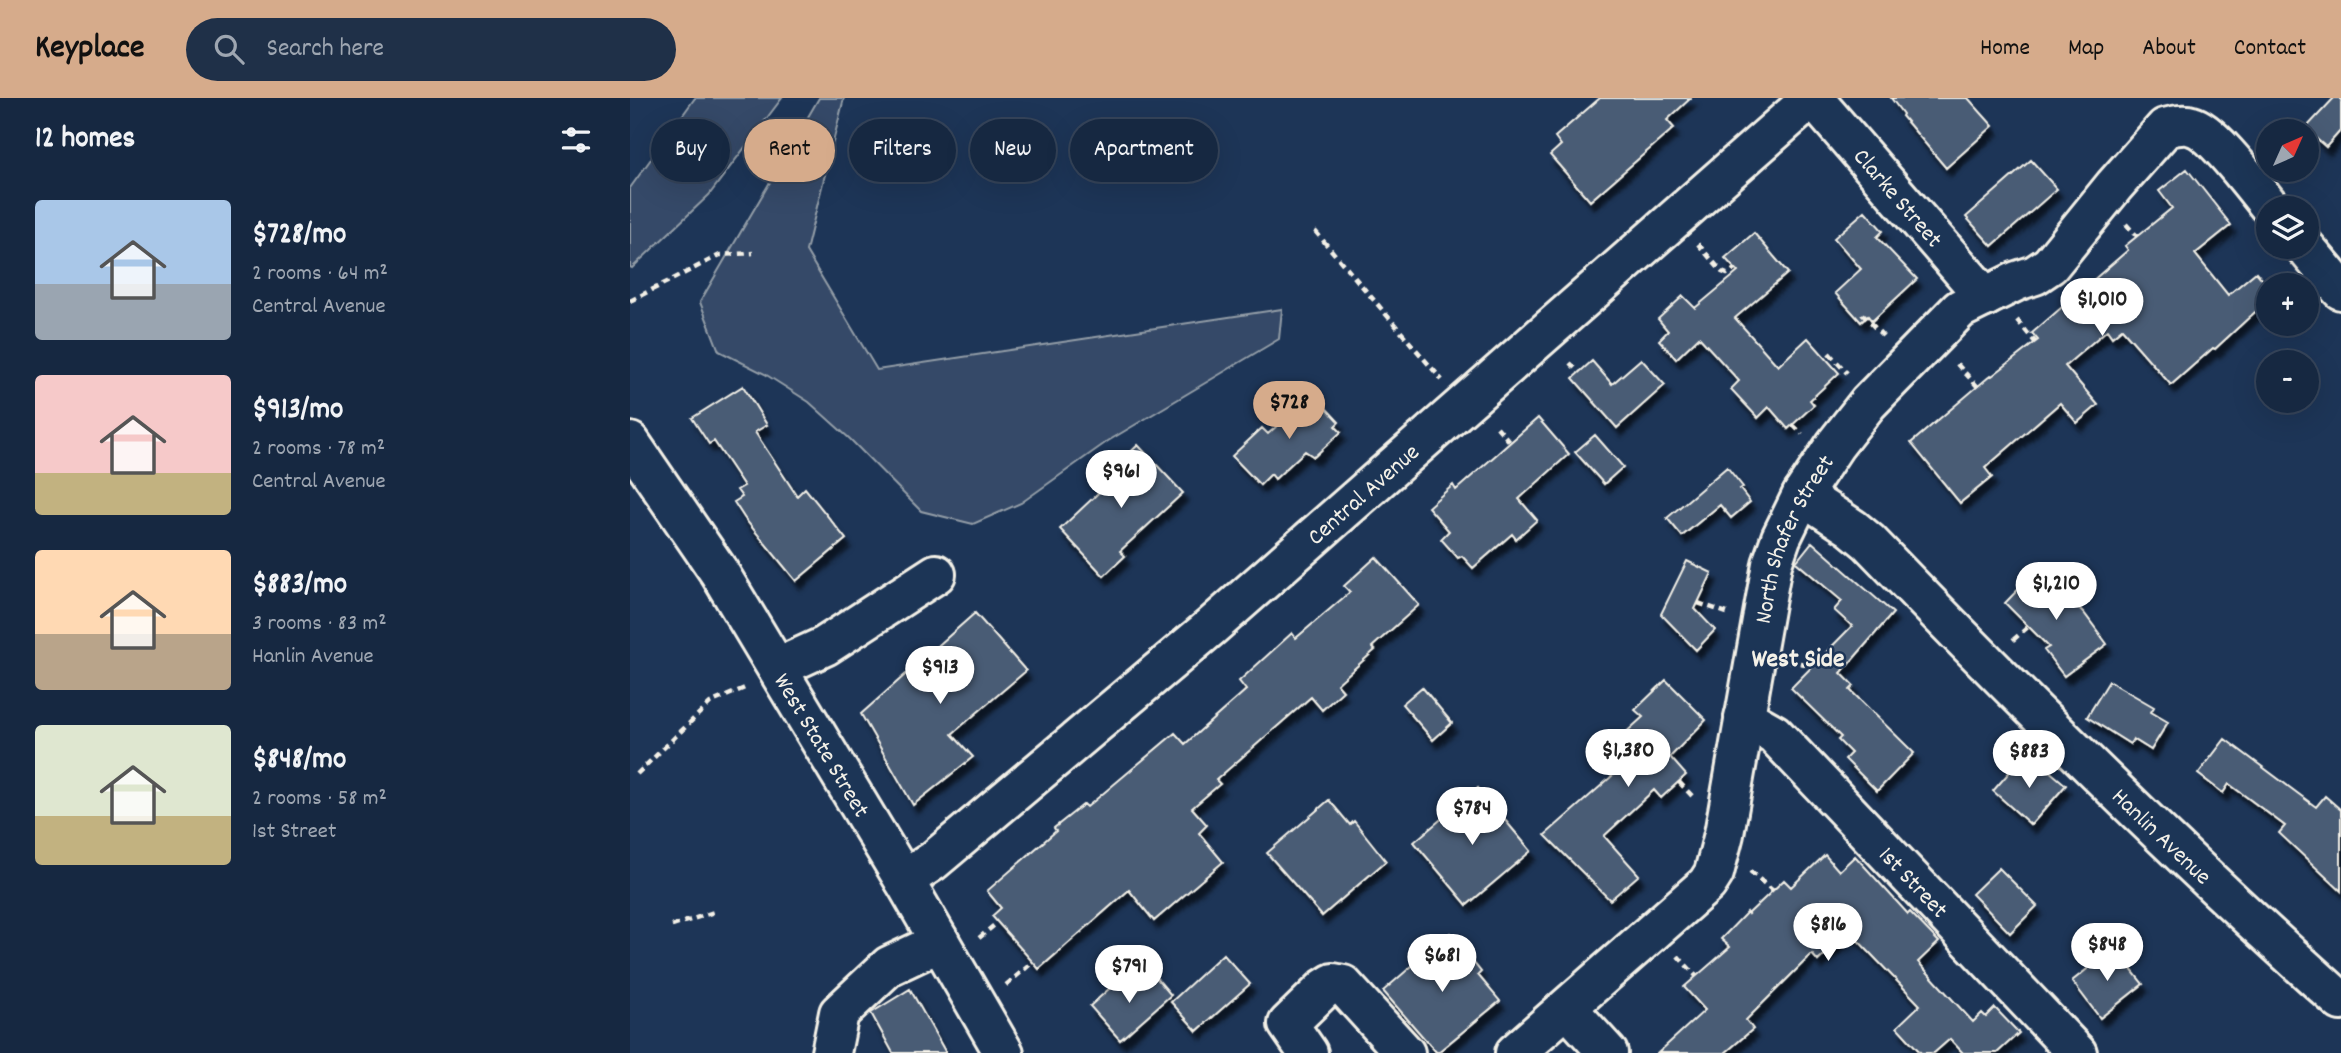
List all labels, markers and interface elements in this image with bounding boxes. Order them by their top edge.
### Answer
search box [186,18,676,81]
text: Keyplace [35,26,144,73]
icon: search [210,30,248,68]
text: Search here [266,31,384,68]
text: Home [1980,32,2030,66]
text: Map [2068,32,2104,66]
text: About [2142,32,2196,66]
text: Contact [2234,32,2306,66]
text: 12 homes [35,119,135,162]
chip: Buy [651,119,730,182]
chip: Rent [744,119,835,182]
chip: Filters [849,119,956,182]
chip: New [970,119,1056,182]
chip: Apartment [1070,119,1218,182]
north arrow [2256,119,2319,182]
map controls [2256,119,2319,413]
icon: filters [557,121,595,159]
street label: Clarke Street [1844,142,1949,256]
button: layers [2256,196,2319,259]
text: $728/mo [252,215,346,258]
icon: home [91,228,175,312]
text: 2 rooms · 64 m² [252,258,388,291]
button: + [2256,273,2319,336]
pin: $1,010 [2045,278,2159,338]
text: $1,010 [2076,284,2128,317]
text: Central Avenue [252,291,386,324]
button: − [2256,350,2319,413]
pin: $728 [1248,382,1330,441]
text: $728 [1269,387,1309,420]
text: $913/mo [252,390,343,433]
icon: home [91,403,175,487]
text: 2 rooms · 78 m² [252,433,385,466]
street label: Central Avenue [1301,437,1428,555]
street label: North Shafer Street [1748,449,1844,627]
pin: $961 [1080,450,1162,510]
text: $961 [1102,456,1140,489]
text: Central Avenue [252,466,386,499]
pin: $1,210 [1999,562,2113,622]
text: $883/mo [252,565,347,608]
text: $1,210 [2032,568,2080,601]
icon: home [91,578,175,662]
text: 3 rooms · 83 m² [252,608,387,641]
text: Hanlin Avenue [252,641,374,674]
district label: West Side [1752,642,1844,679]
pin: $913 [899,646,981,706]
text: $913 [921,652,959,685]
street label: West State Street [764,668,877,825]
pin: $1,380 [1571,730,1685,789]
pin: $883 [1988,730,2070,790]
text: $1,380 [1601,735,1655,768]
text: $883 [2009,736,2049,769]
text: $848/mo [252,740,346,783]
icon: home [91,753,175,837]
street label: Hanlin Avenue [2103,782,2218,894]
text: 2 rooms · 58 m² [252,783,387,816]
pin: $784 [1431,788,1513,847]
text: $784 [1452,793,1492,826]
text: 1st Street [252,816,336,849]
street label: 1st Street [1869,840,1955,927]
pin: $816 [1787,904,1869,963]
text: $816 [1809,909,1847,942]
pin: $848 [2066,924,2148,983]
text: $848 [2087,929,2127,962]
pin: $681 [1401,934,1483,994]
text: $681 [1423,940,1461,973]
pin: $791 [1088,946,1170,1005]
text: $791 [1111,951,1147,984]

